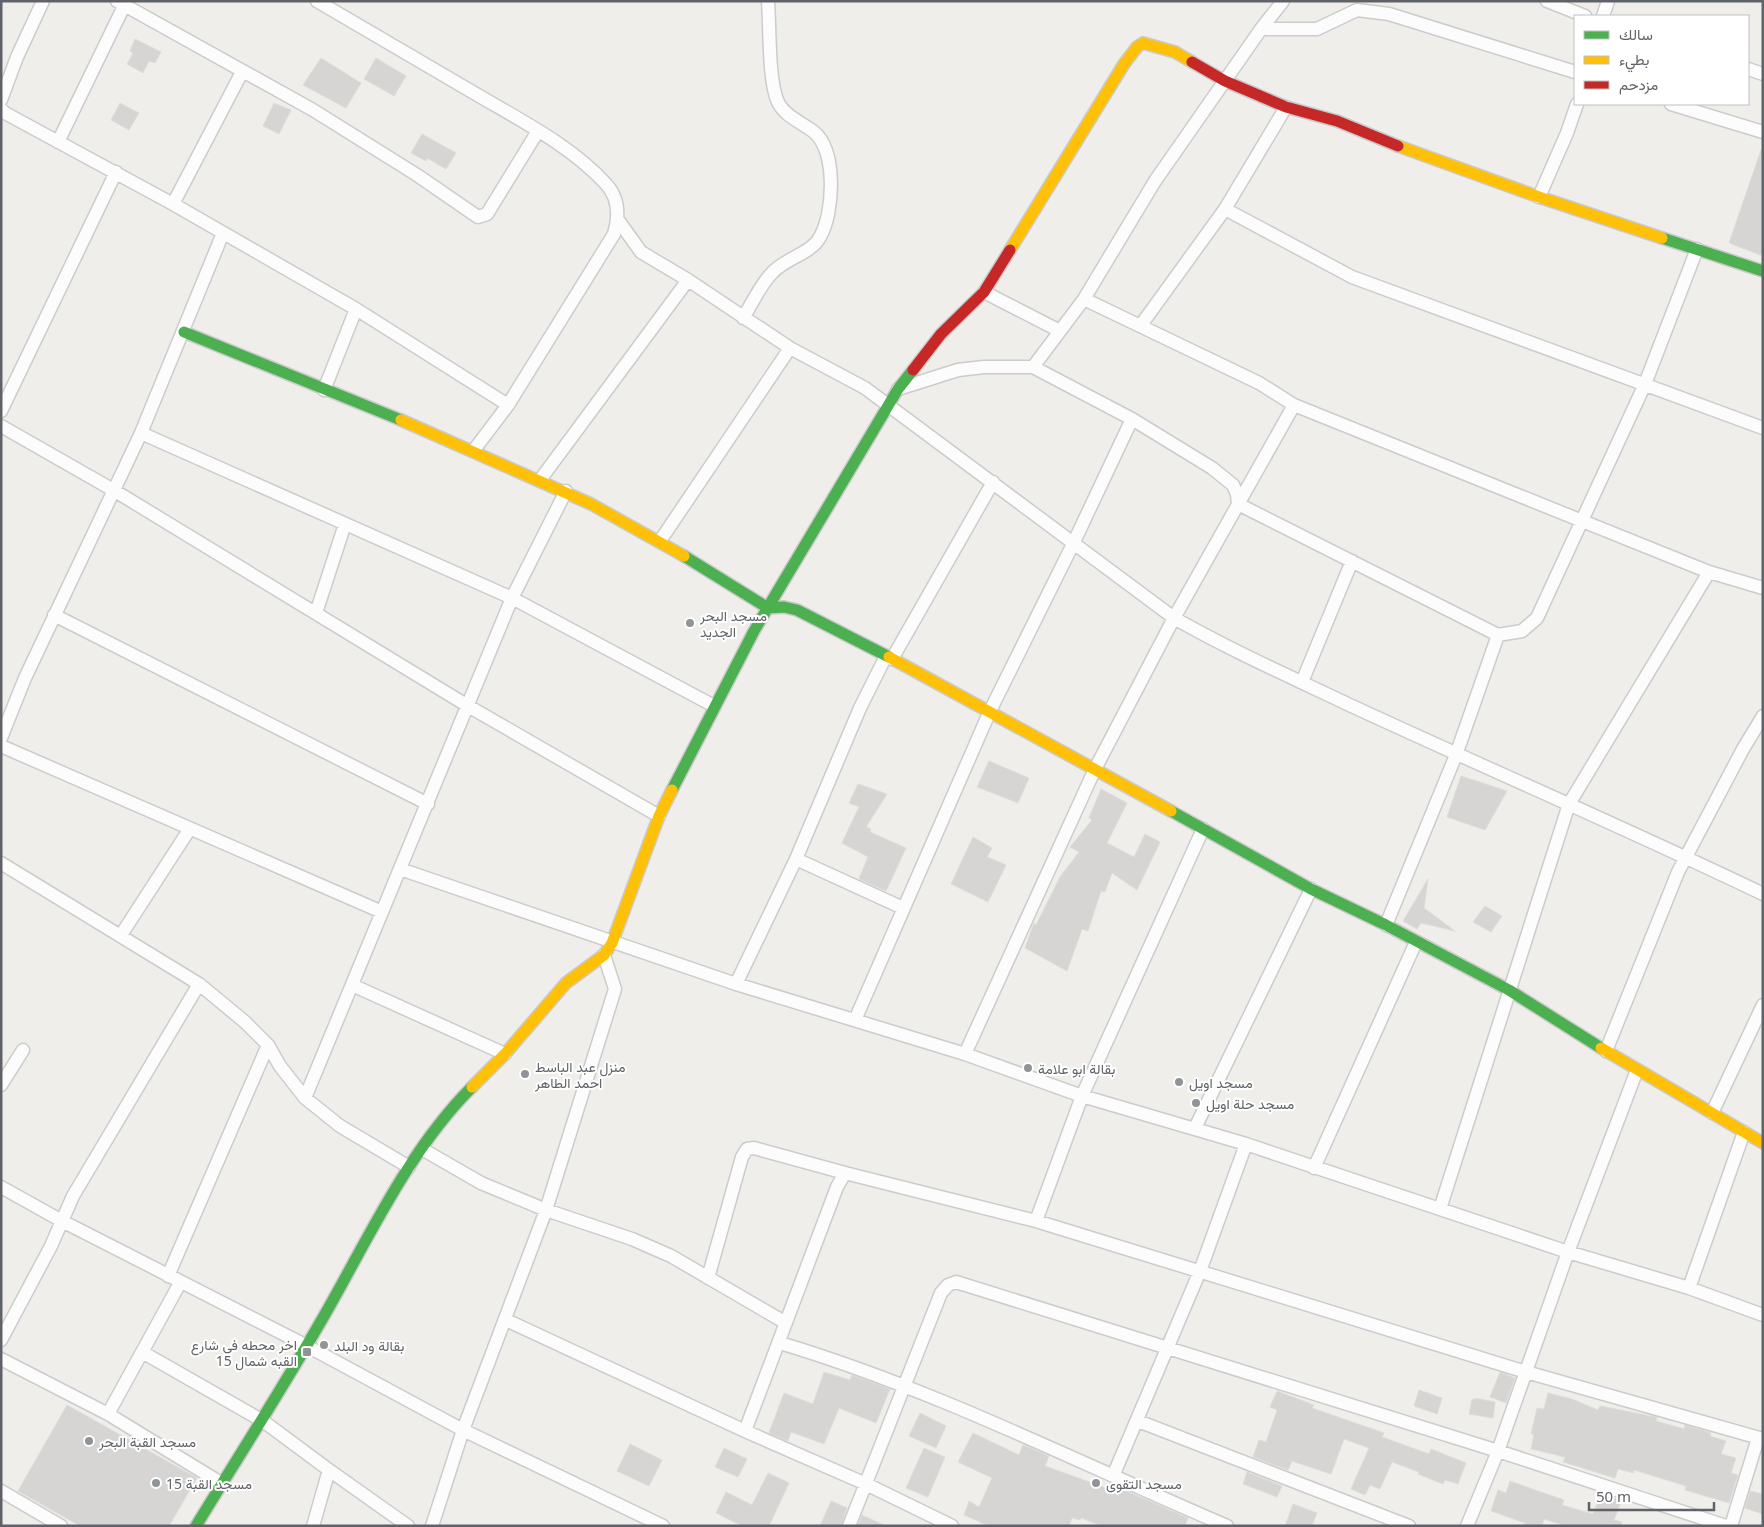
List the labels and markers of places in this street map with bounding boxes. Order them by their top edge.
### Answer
place label: مسجد البحر الجديد [699,606,767,641]
marker: مسجد البحر الجديد [684,617,696,629]
place label: منزل عبد الباسط احمد الطاهر [534,1057,626,1092]
place label: بقالة ابو علامة [1038,1059,1115,1078]
marker: بقالة ابو علامة [1022,1062,1034,1074]
marker: منزل عبد الباسط احمد الطاهر [519,1068,531,1080]
place label: مسجد اويل [1189,1073,1253,1092]
marker: مسجد اويل [1173,1076,1185,1088]
place label: مسجد حلة اويل [1206,1094,1294,1113]
marker: مسجد حلة اويل [1190,1097,1202,1109]
place label: اخر محطه في شارع 15 القبه شمال [191,1335,297,1371]
place label: بقالة ود البلد [334,1336,404,1355]
marker: بقالة ود البلد [318,1339,330,1351]
marker: اخر محطه في شارع 15 القبه شمال [301,1346,313,1358]
place label: مسجد القبة البحر [98,1432,196,1451]
marker: مسجد القبة البحر [83,1435,95,1447]
place label: مسجد القبة 15 [166,1474,252,1493]
place label: مسجد التقوى [1106,1474,1182,1493]
marker: مسجد القبة 15 [150,1477,162,1489]
marker: مسجد التقوى [1090,1477,1102,1489]

